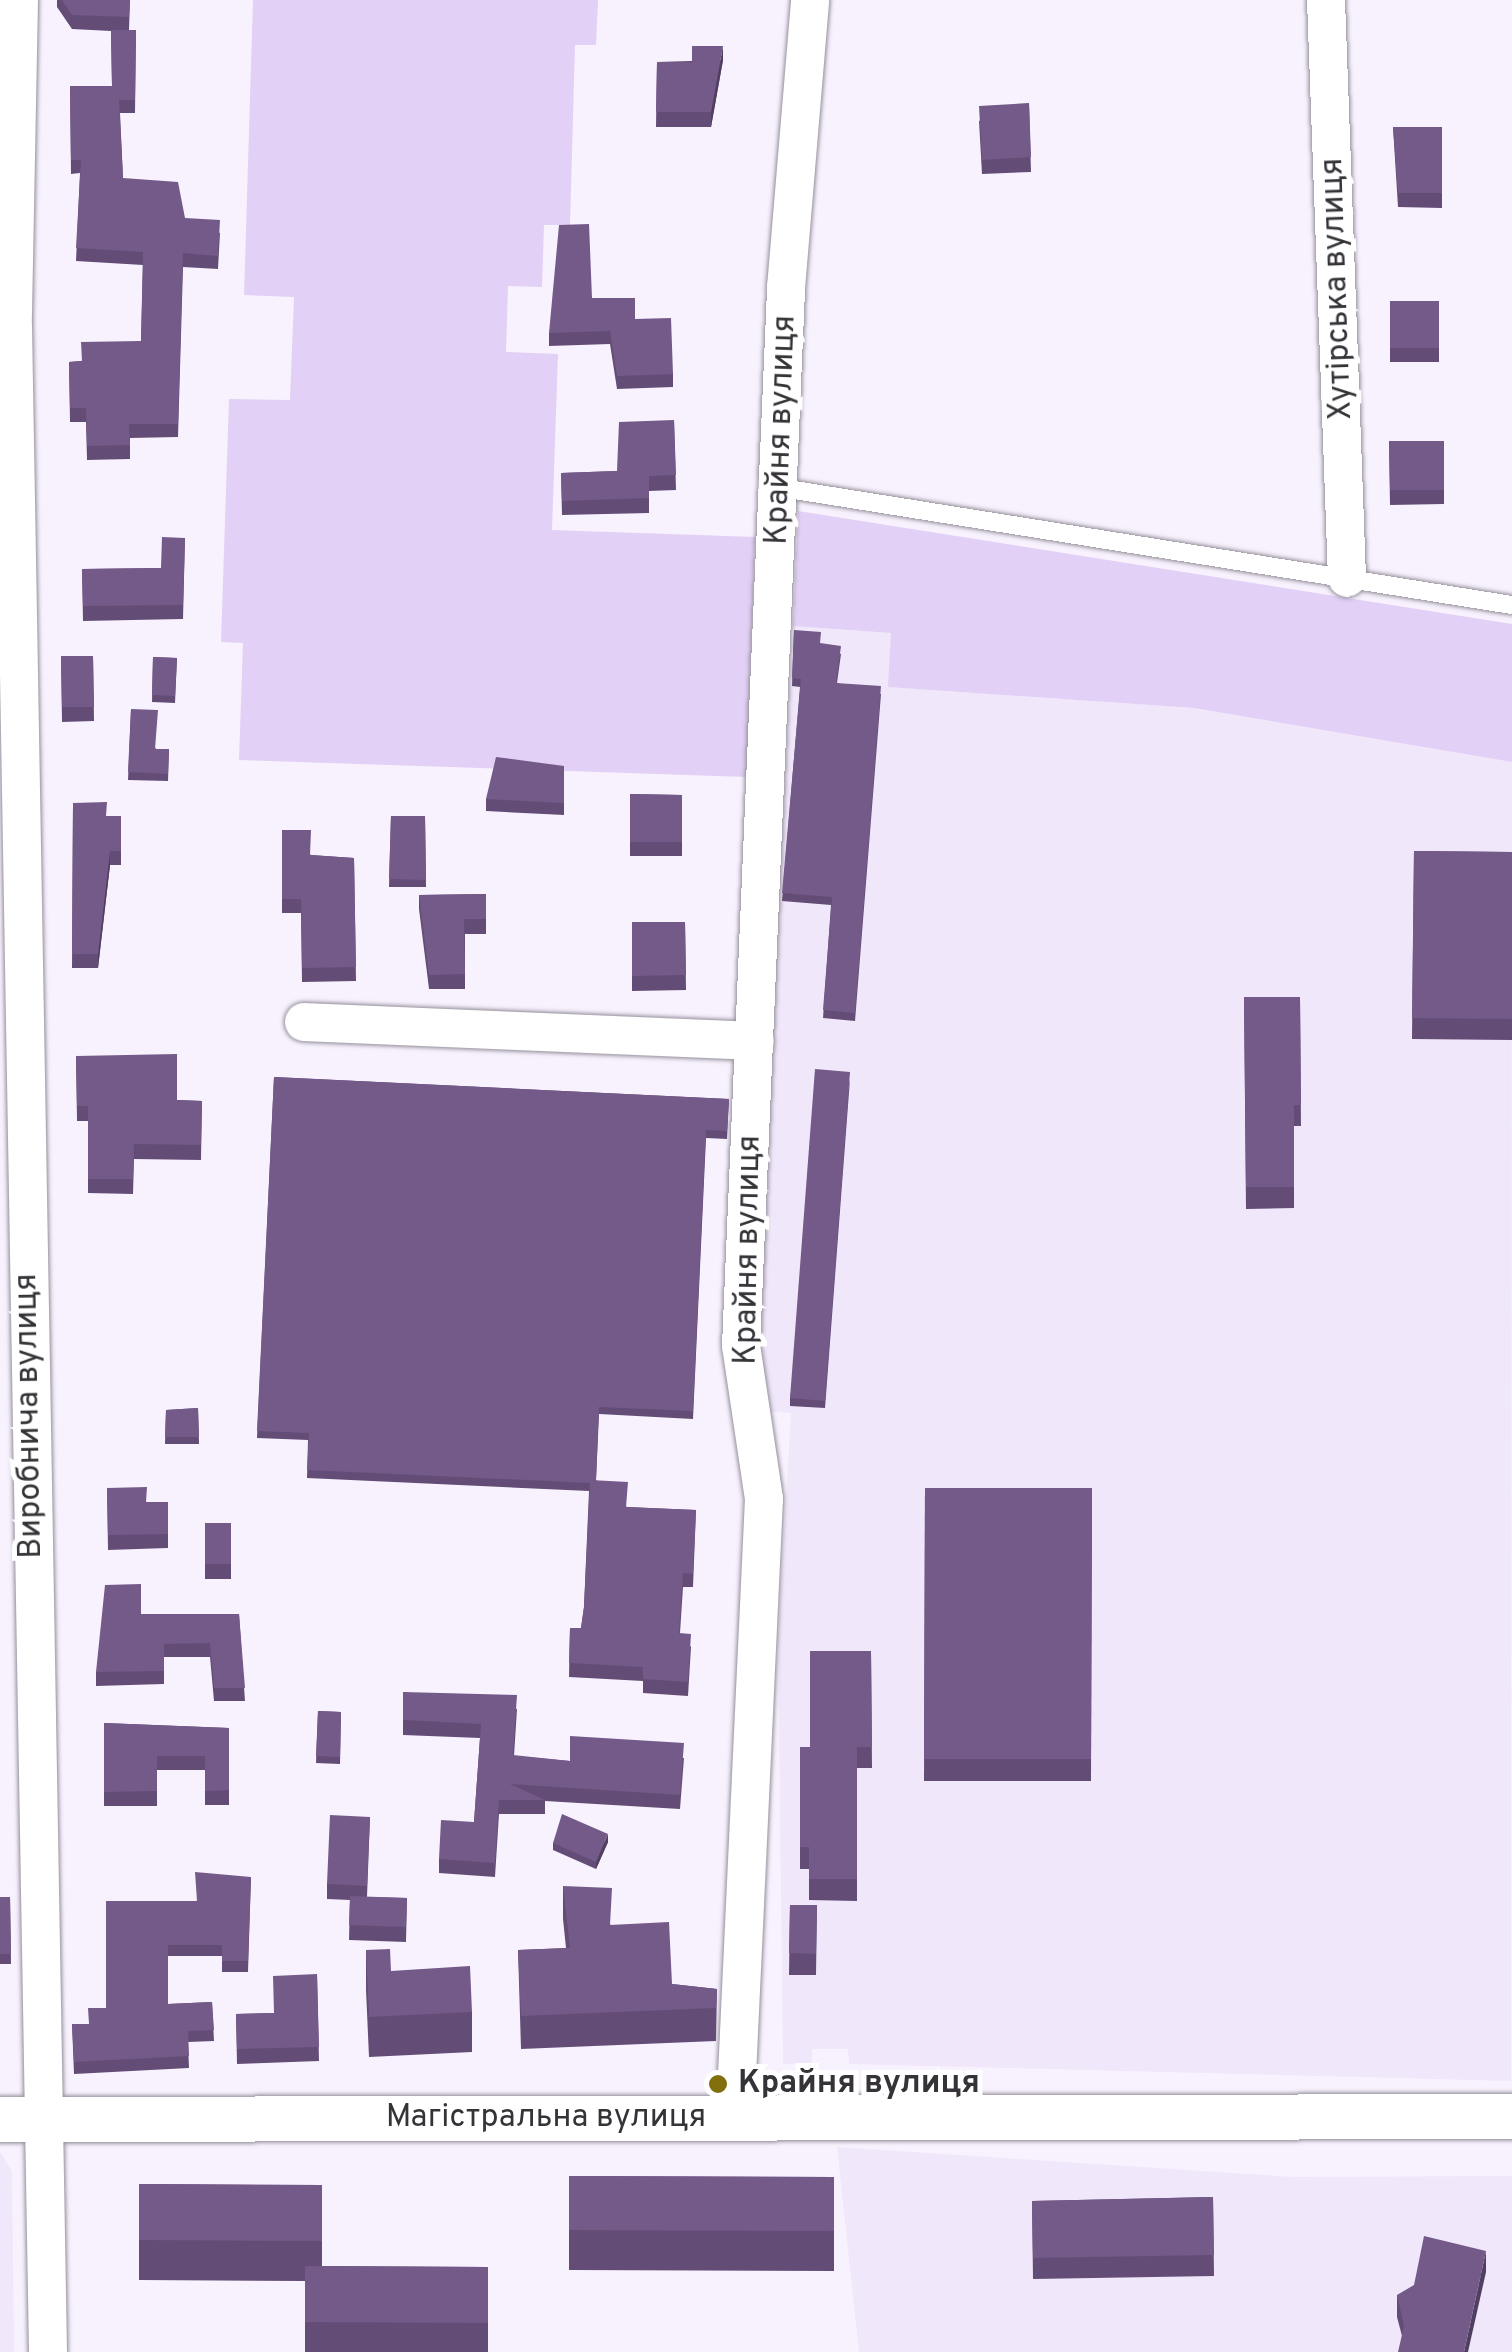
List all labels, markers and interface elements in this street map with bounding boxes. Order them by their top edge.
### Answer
street label: Хутірська вулиця [1314,157,1362,421]
street label: Крайня вулиця [759,314,805,546]
street label: Крайня вулиця [728,1135,770,1365]
street label: Виробнича вулиця [8,1273,52,1559]
place label: Крайня вулиця [738,2065,980,2103]
marker: Крайня вулиця [707,2073,729,2095]
street label: Магістральна вулиця [386,2099,706,2137]

